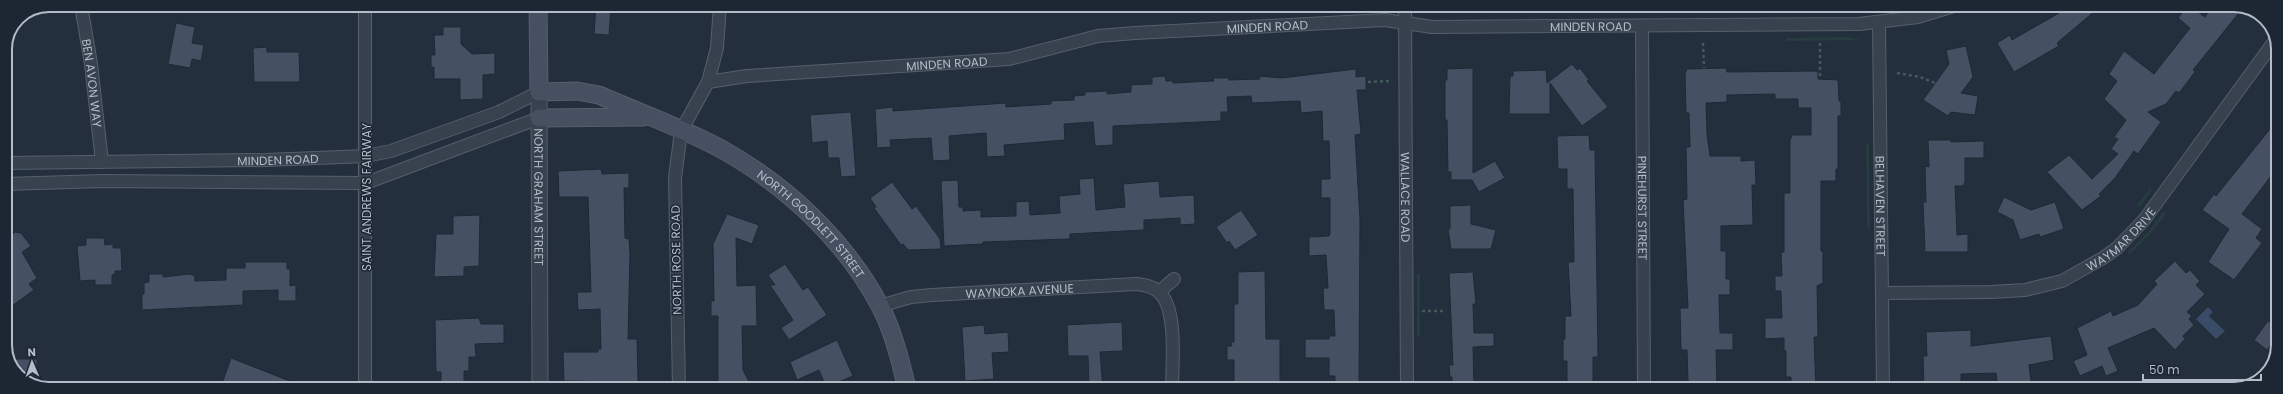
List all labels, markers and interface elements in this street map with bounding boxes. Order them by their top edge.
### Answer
street label: MINDEN ROAD [1226,16,1308,37]
street label: MINDEN ROAD [1550,17,1631,35]
street label: BEN AVON WAY [78,37,107,128]
street label: MINDEN ROAD [906,52,988,74]
street label: SAINT ANDREWS FAIRWAY [358,123,375,271]
street label: NORTH GRAHAM STREET [531,128,548,266]
street label: MINDEN ROAD [237,149,319,169]
street label: WALLACE ROAD [1397,152,1415,242]
street label: PINEHURST STREET [1634,156,1652,261]
street label: BELHAVEN STREET [1872,156,1890,257]
street label: NORTH GOODLETT STREET [754,166,869,281]
street label: WAYMAR DRIVE [2083,204,2159,274]
street label: NORTH ROSE ROAD [667,205,685,315]
street label: WAYNOKA AVENUE [965,279,1074,302]
north arrow [12,342,52,382]
text: N [27,344,36,360]
scale bar [2143,356,2261,382]
text: 50 m [2149,361,2180,378]

